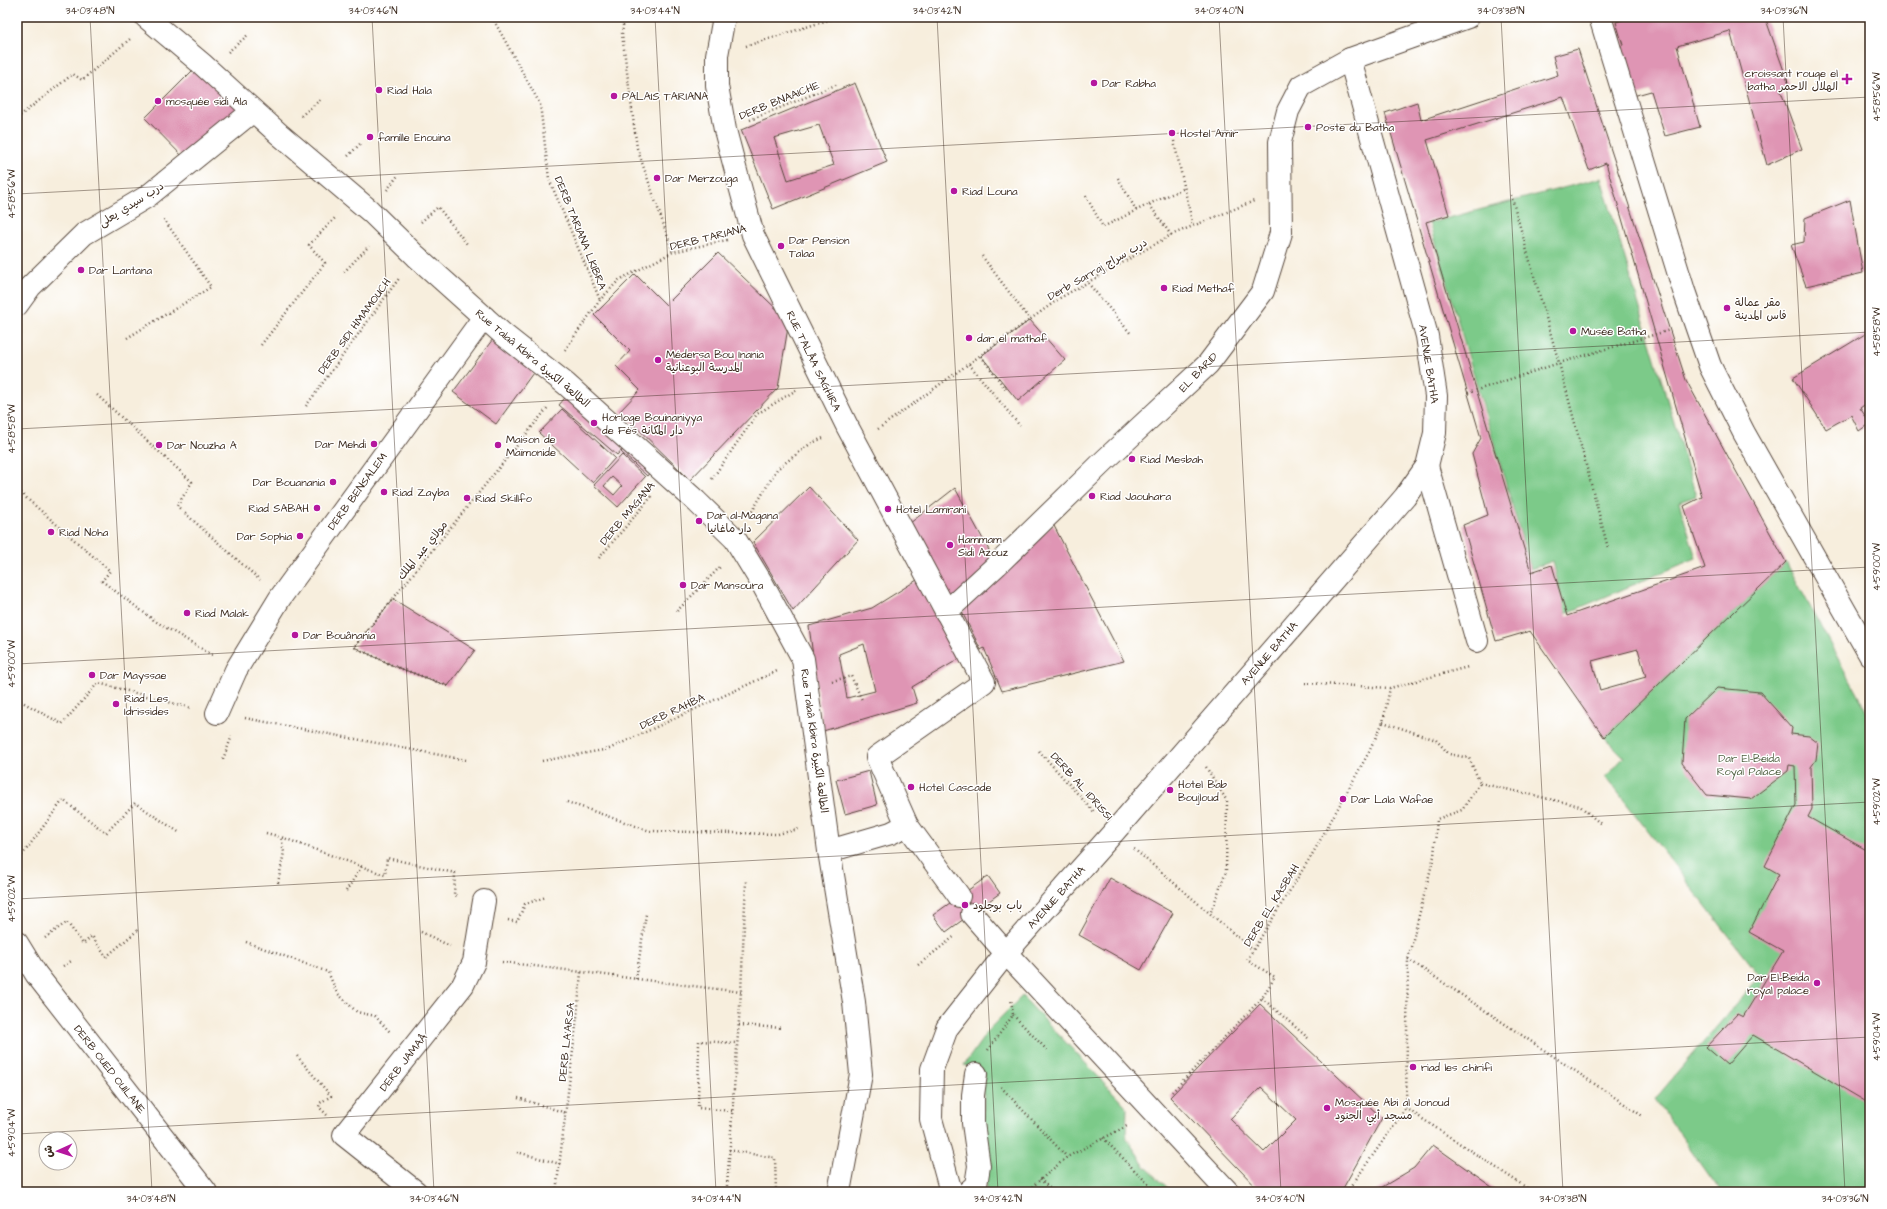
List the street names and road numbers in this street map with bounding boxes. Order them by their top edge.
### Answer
street label: DERB BNAAICHE [737,77,822,123]
street label: DERB TARIANA LKIBRA [551,174,610,292]
street label: درب سيدي يعلى [96,178,167,231]
street label: DERB TARIANA [668,221,748,254]
street label: Derb Sarraj درب سراج [1045,235,1150,304]
street label: DERB SIDI HMAMOUCH [314,275,395,377]
street label: Rue Talaâ Kbira الطالعة الكبيرة [472,306,593,411]
street label: RUE TALÂA SAGHIRA [783,309,844,414]
street label: AVENUE BATHA [1415,323,1442,405]
street label: EL BARID [1176,349,1221,396]
street label: DERB BENSALEM [324,450,391,533]
street label: DERB MAGANA [596,478,658,548]
street label: مولاي عبد الملك [394,518,452,584]
street label: AVENUE BATHA [1238,618,1301,688]
street label: Rue Talaâ Kbira الطالعة الكبيرة [797,668,832,814]
street label: DERB RAHBA [637,690,707,733]
street label: DERB AL IDRISSI [1047,749,1116,824]
street label: DERB EL KASBAH [1240,861,1303,949]
street label: AVENUE BATHA [1024,863,1089,932]
street label: DERB LA'ARSA [555,1002,578,1082]
street label: DERB OUED OUILANE [70,1022,149,1117]
street label: DERB JAMAÂ [376,1030,431,1094]

